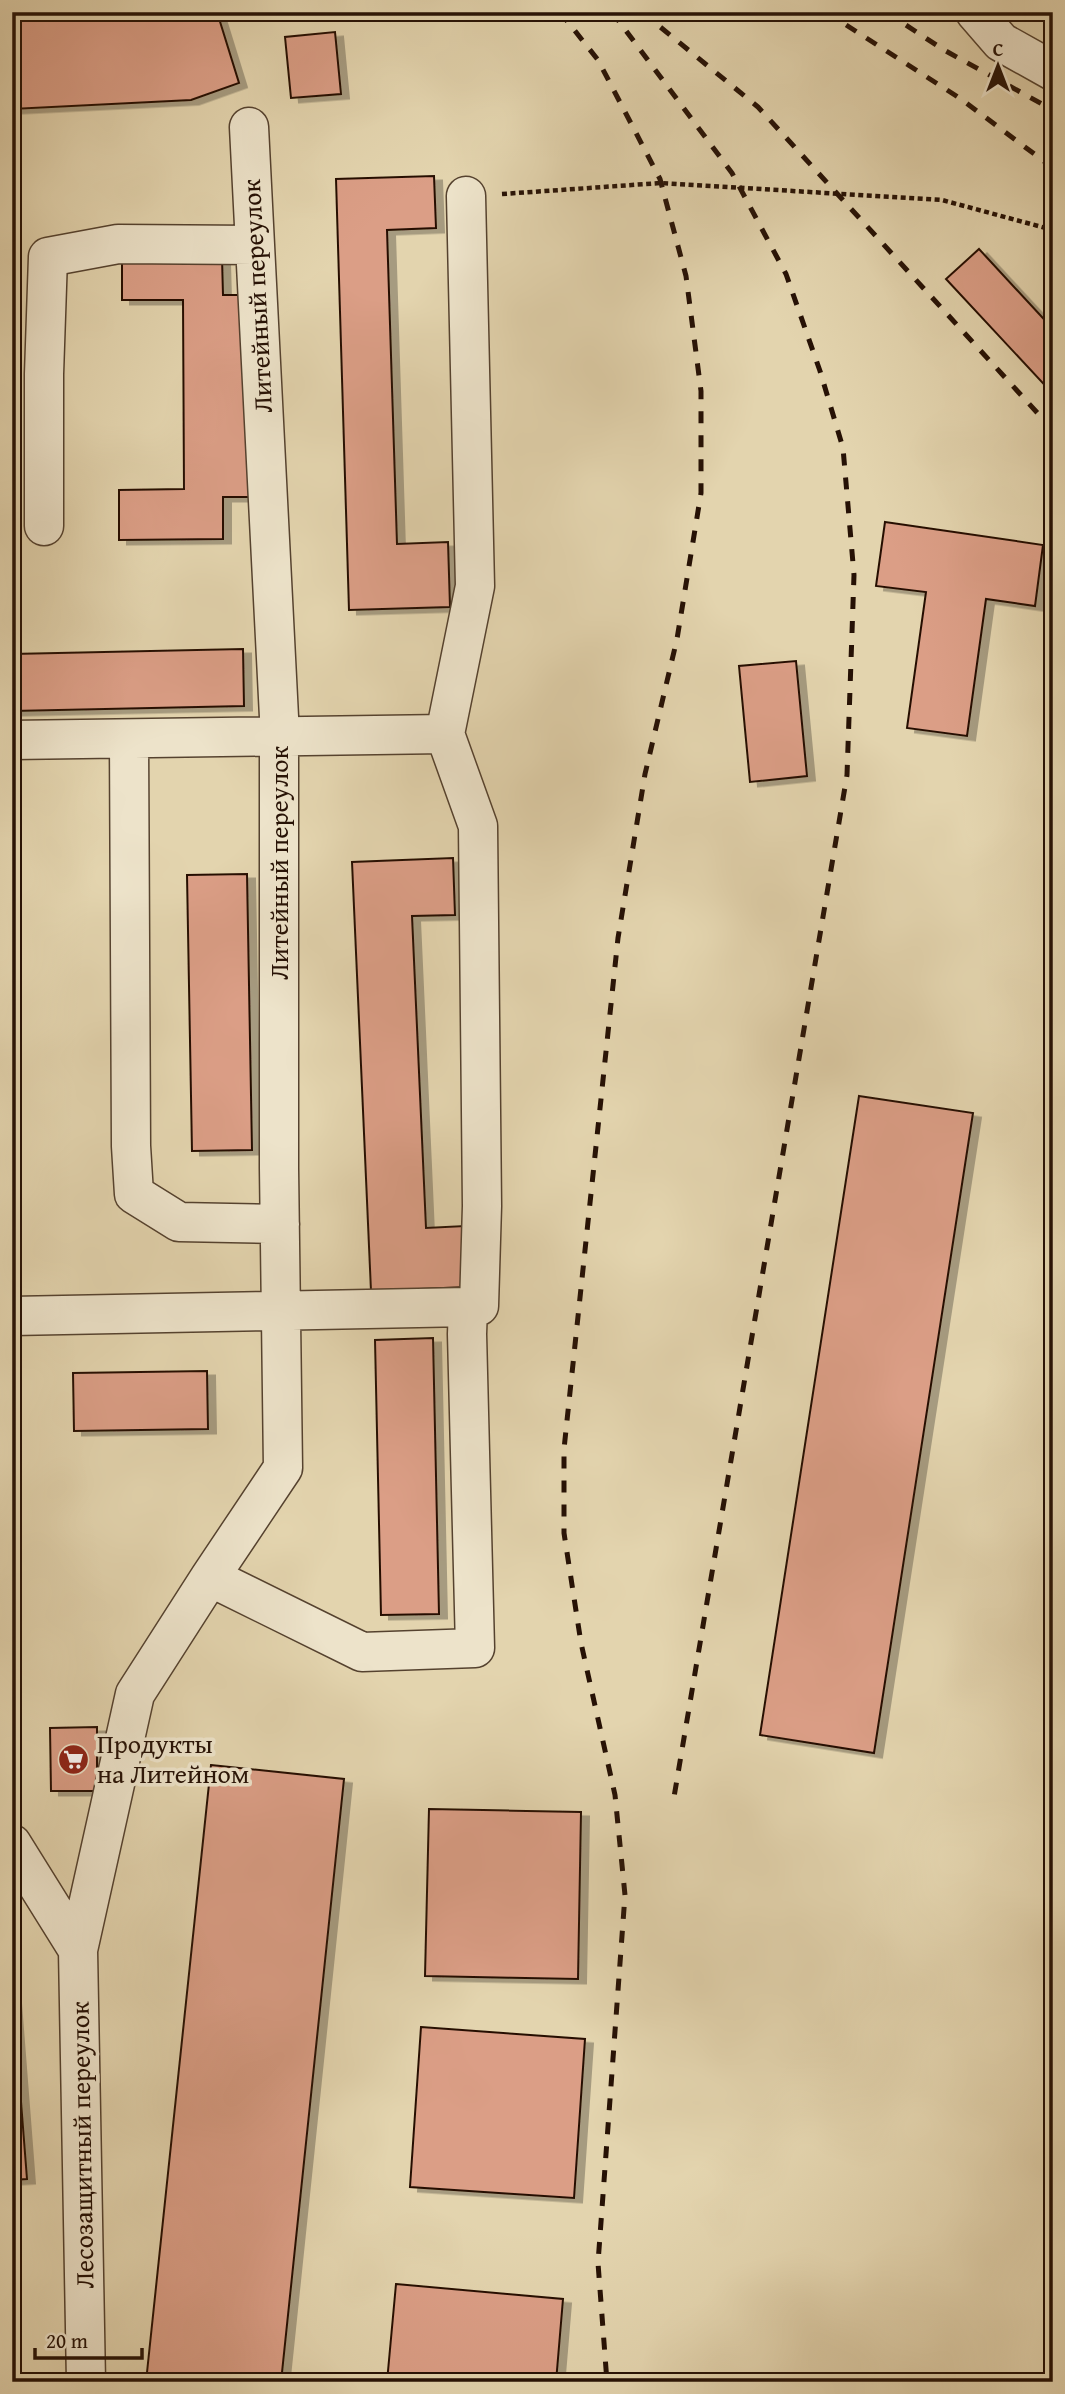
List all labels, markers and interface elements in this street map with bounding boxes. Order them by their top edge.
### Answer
north arrow [964,32,1034,102]
text: С [993,35,1004,63]
street label: Литейный переулок [231,178,282,414]
street label: Литейный переулок [259,746,298,980]
place label: Продукты на Литейном [97,1724,249,1793]
supermarket icon: Продукты на Литейном [57,1742,91,1776]
street label: Лесозащитный переулок [59,2001,104,2289]
scale bar [35,2317,142,2361]
text: 20 m [46,2325,88,2356]

